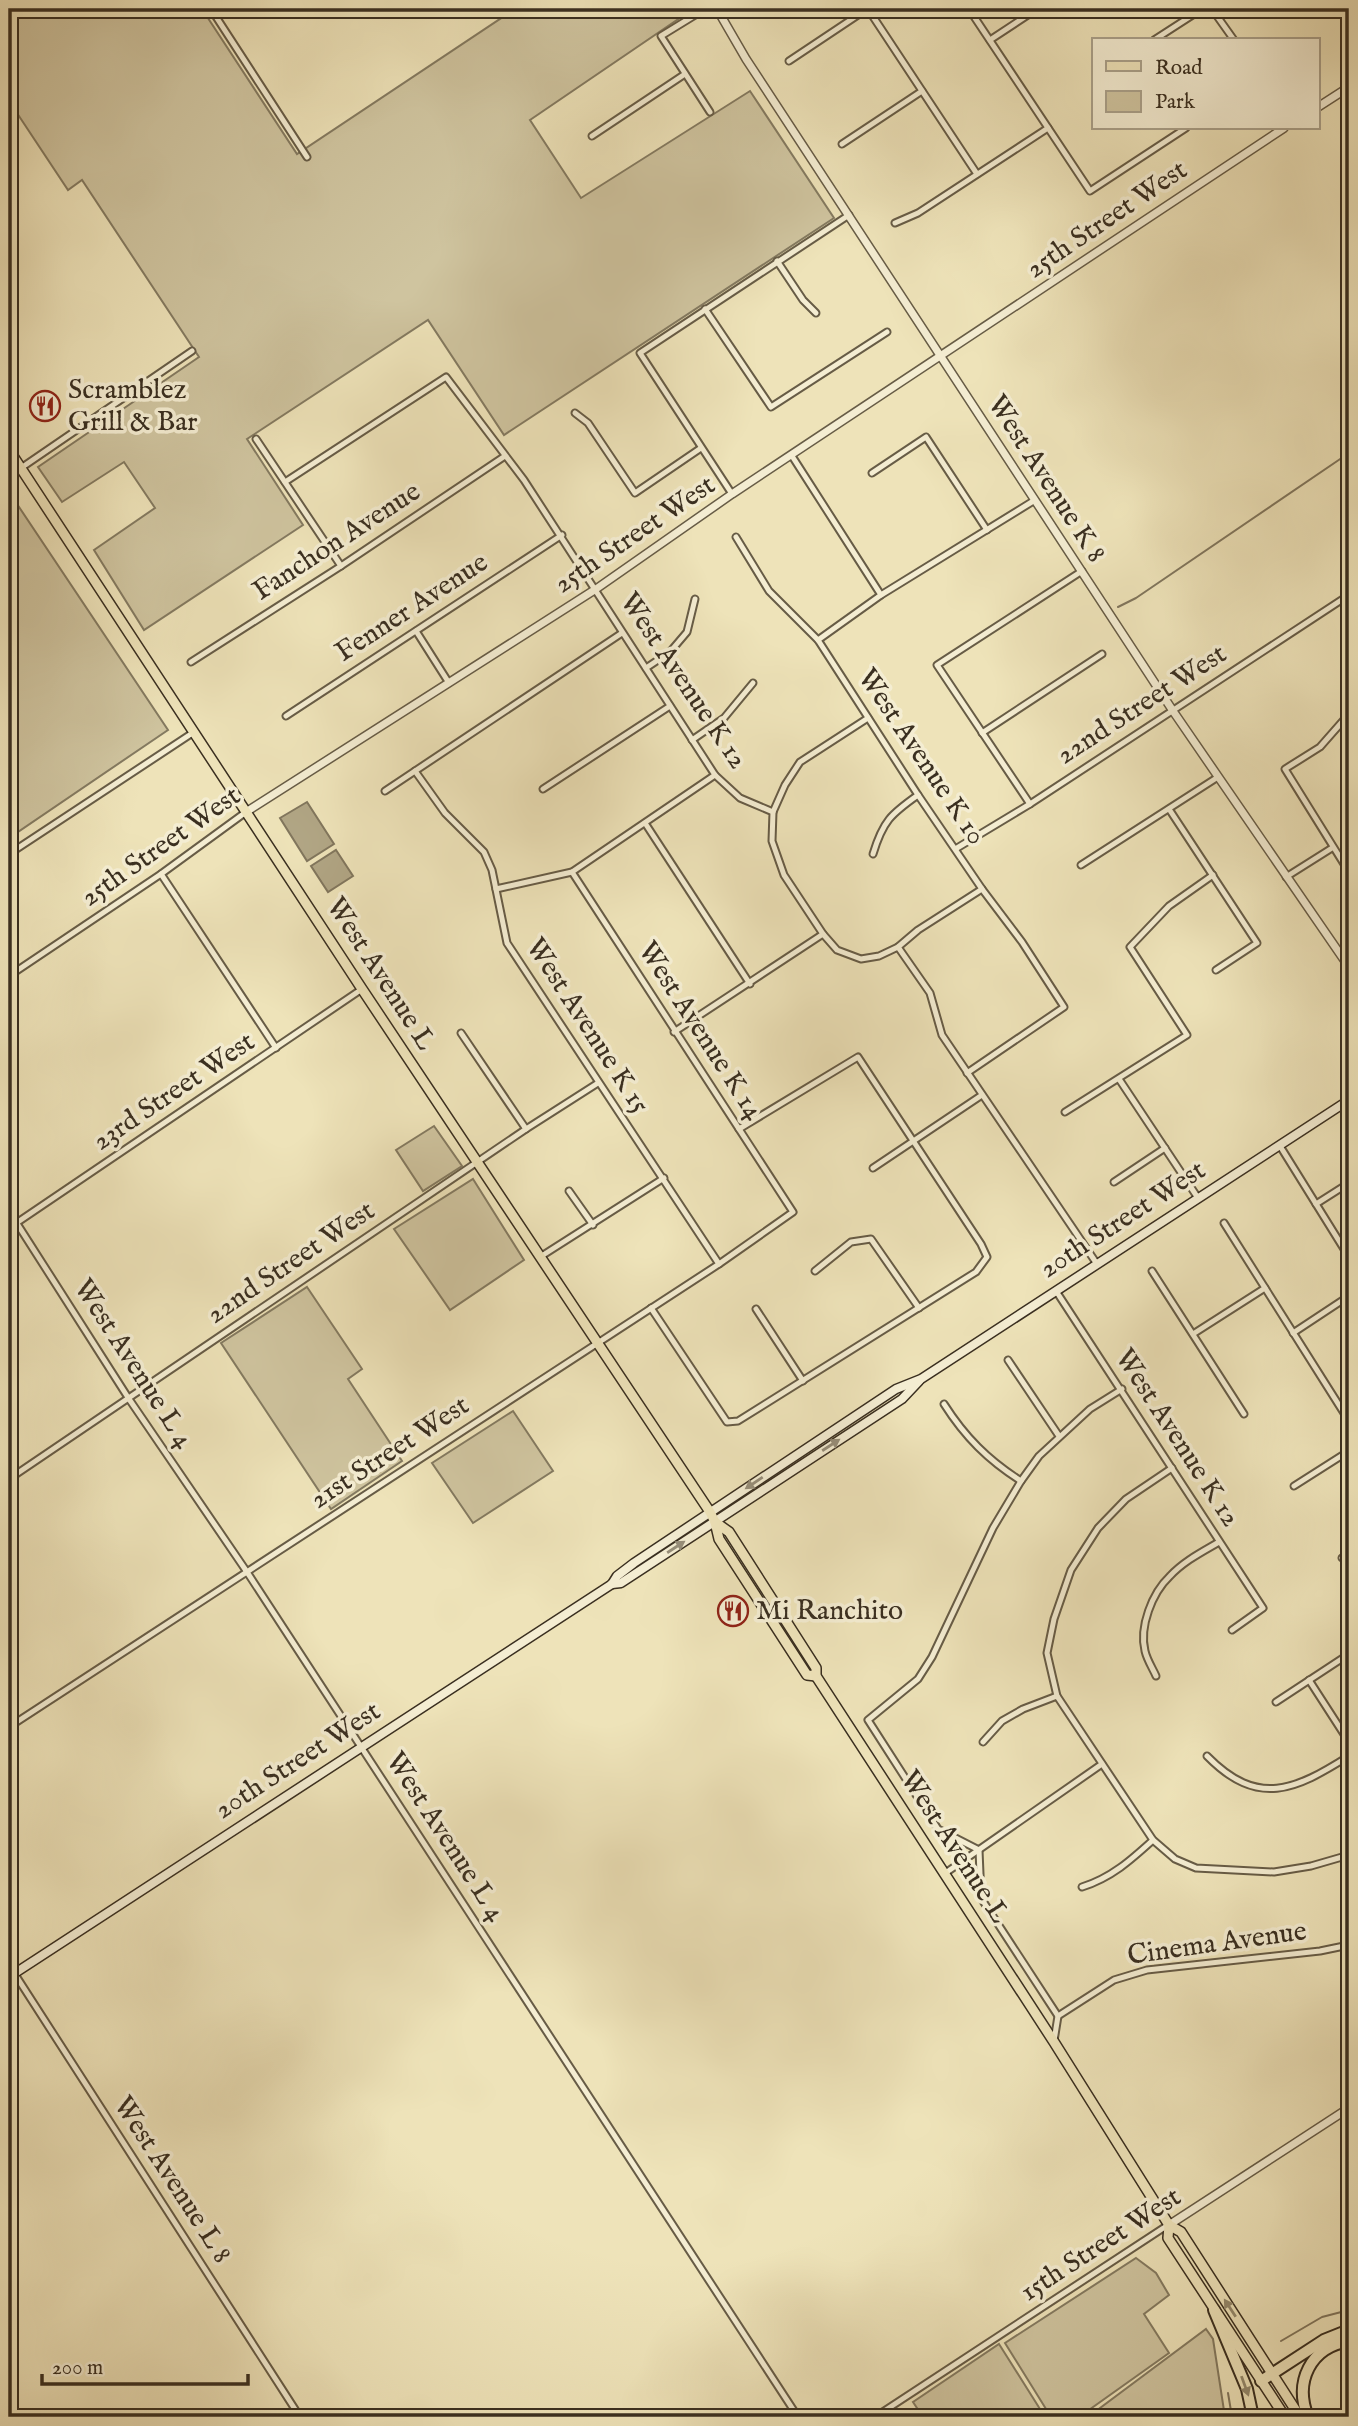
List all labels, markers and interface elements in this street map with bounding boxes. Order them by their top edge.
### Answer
legend [1092,38,1320,130]
text: Road [1155,55,1203,82]
text: Park [1155,89,1196,116]
street label: 25th Street West [1020,153,1195,287]
place label: Scramblez Grill & Bar [68,373,198,440]
restaurant icon: Scramblez Grill & Bar [28,389,62,423]
street label: West Avenue K 8 [979,389,1113,569]
street label: 25th Street West [548,468,723,602]
street label: Fanchon Avenue [247,475,427,609]
street label: Fenner Avenue [329,546,495,670]
street label: West Avenue K 12 [611,586,755,776]
street label: 22nd Street West [1050,637,1234,773]
street label: West Avenue K 10 [849,662,993,852]
street label: 25th Street West [74,779,248,915]
street label: West Avenue L [318,891,442,1057]
street label: West Avenue K 15 [517,932,657,1120]
street label: West Avenue K 14 [629,935,771,1127]
street label: 23rd Street West [86,1025,262,1159]
street label: 20th Street West [1033,1153,1213,1287]
street label: 22nd Street West [200,1194,382,1332]
street label: West Avenue L 4 [65,1273,201,1456]
street label: West Avenue K 12 [1106,1342,1248,1534]
street label: 21st Street West [304,1388,476,1517]
one-way arrow [822,1439,841,1452]
one-way arrow [744,1476,764,1489]
one-way arrow [666,1541,685,1554]
restaurant icon: Mi Ranchito [716,1594,750,1628]
place label: Mi Ranchito [756,1594,903,1629]
street label: 20th Street West [208,1694,388,1828]
street label: West Avenue L 4 [377,1746,513,1929]
street label: West Avenue L [892,1764,1016,1930]
street label: Cinema Avenue [1125,1914,1309,1974]
street label: West Avenue L 8 [105,2090,239,2270]
street label: 15th Street West [1014,2180,1188,2310]
one-way arrow [1223,2298,1236,2318]
scale bar [42,2342,248,2386]
text: 200 m [52,2355,103,2382]
one-way arrow [1239,2375,1250,2396]

